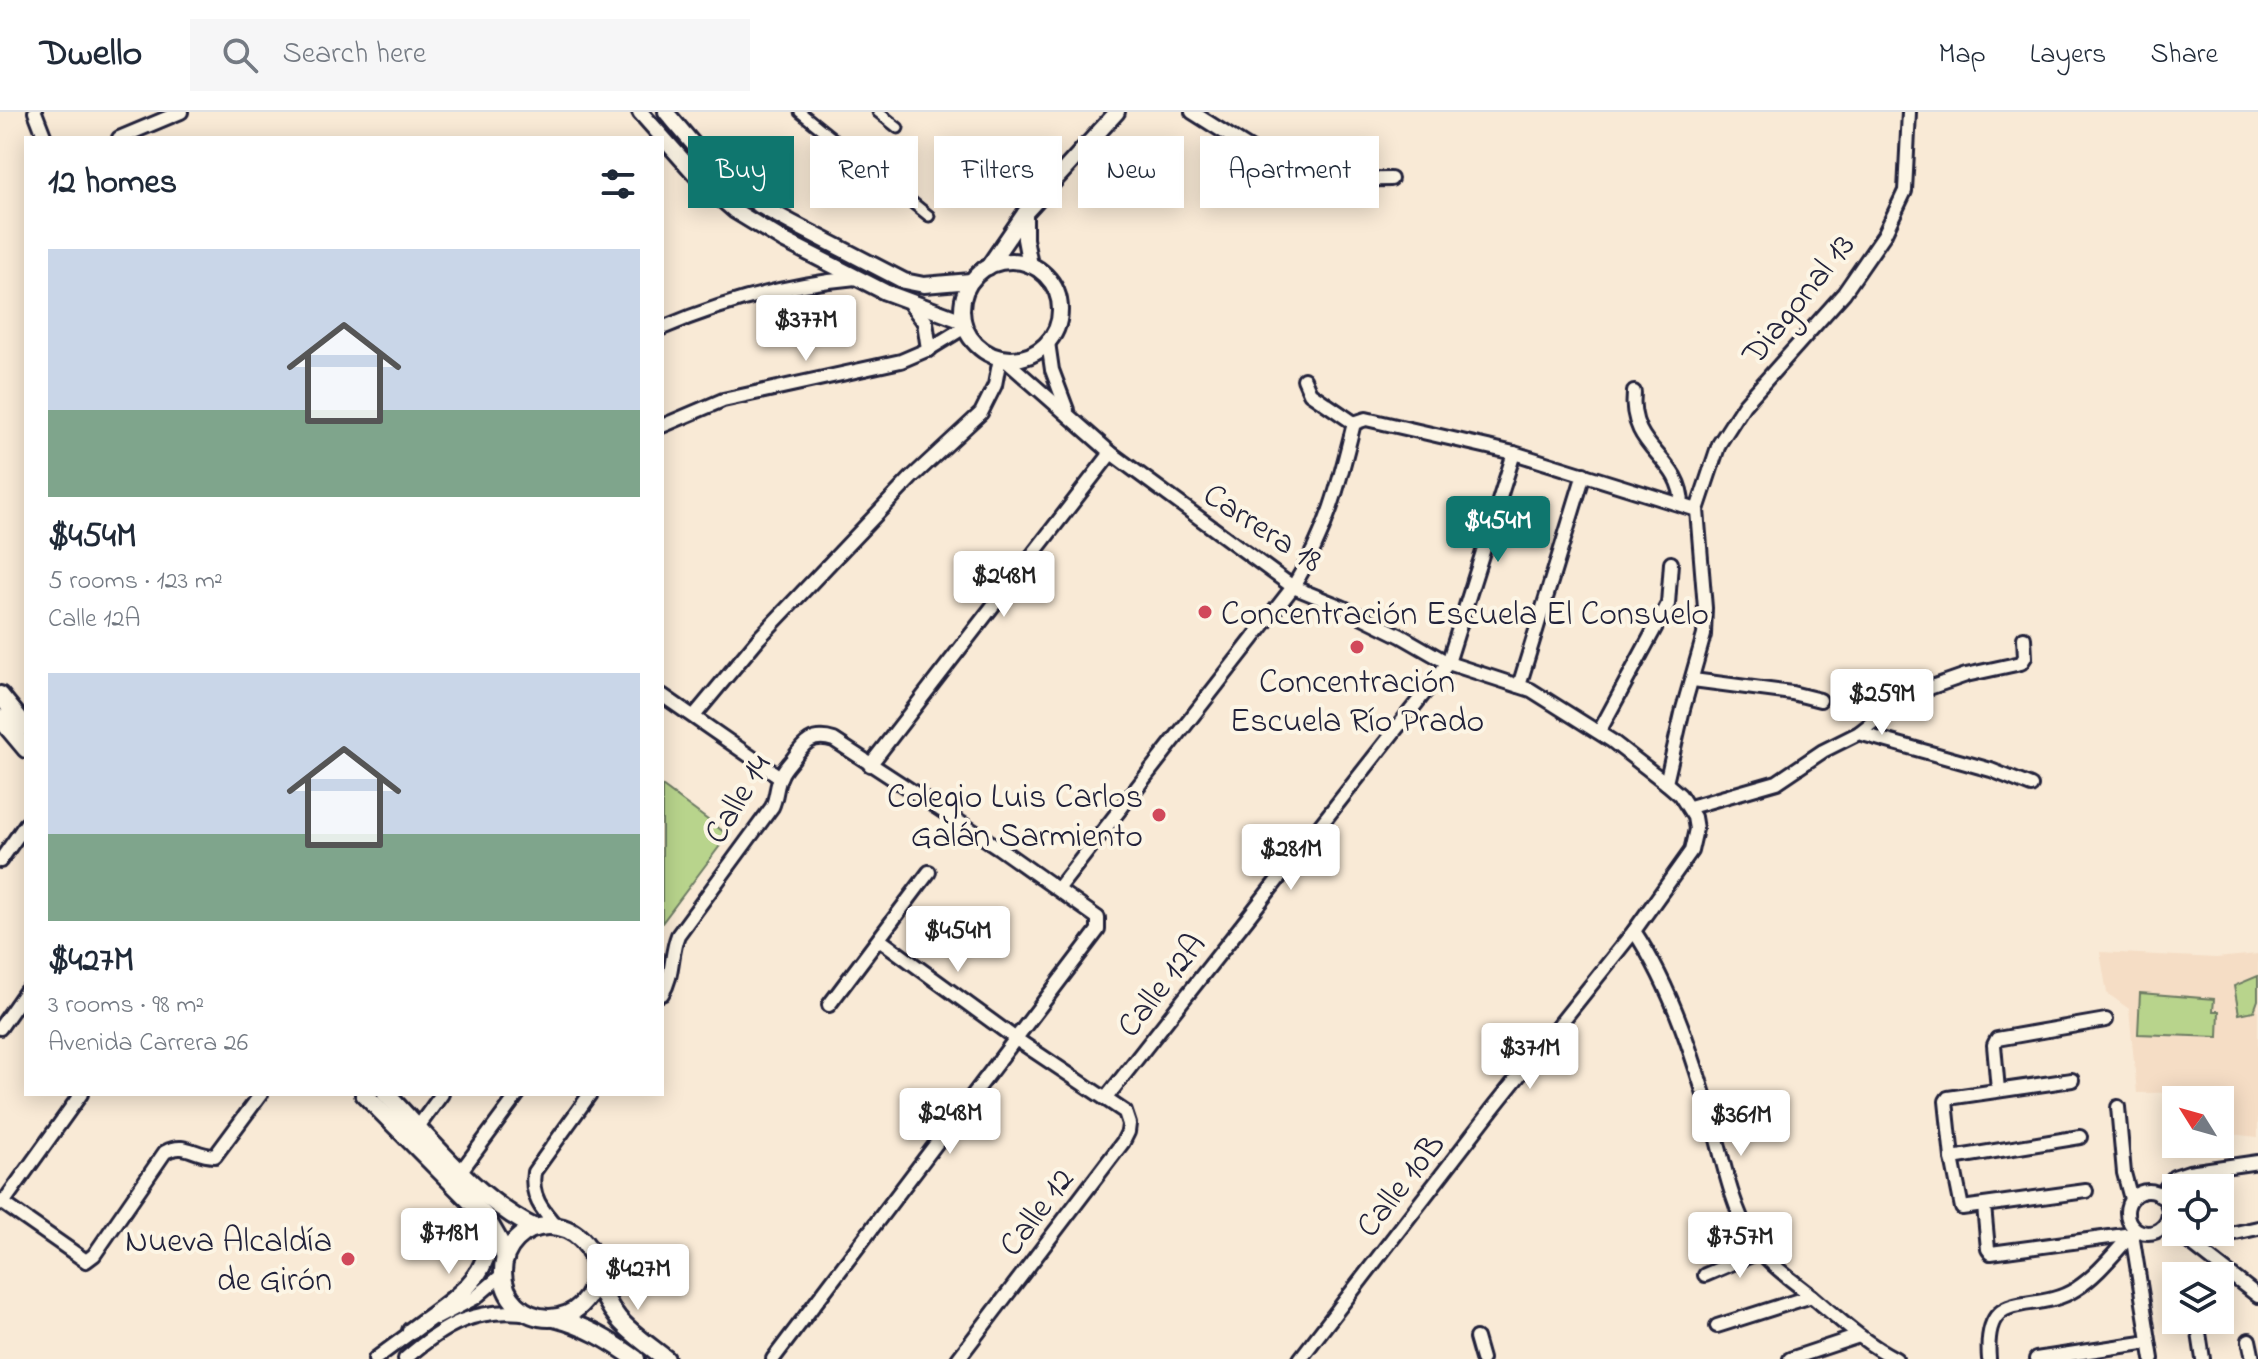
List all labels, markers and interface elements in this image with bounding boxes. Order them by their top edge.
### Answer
search box [190,19,750,91]
text: Dwello [40,27,142,83]
icon: search [218,33,262,77]
text: Search here [282,33,426,77]
text: Map [1938,35,1986,76]
text: Layers [2030,35,2106,76]
text: Share [2150,35,2218,76]
chip: Buy [688,136,794,208]
chip: Rent [810,136,918,208]
chip: Filters [934,136,1062,208]
chip: New [1078,136,1184,208]
chip: Apartment [1200,136,1379,208]
text: 12 homes [48,159,177,209]
icon: filters [596,162,640,206]
street label: Diagonal 13 [1731,224,1869,378]
pin: $377M [750,295,862,363]
icon: home [272,301,416,445]
text: $377M [774,302,838,340]
street label: Carrera 18 [1192,472,1332,587]
pin: $454M [1442,496,1554,564]
text: $454M [1464,503,1532,541]
text: $454M [48,513,137,563]
pin: $248M [948,551,1060,619]
text: $248M [972,558,1036,596]
text: 5 rooms · 123 m² [48,563,223,601]
place label: Concentración Escuela El Consuelo [1221,591,1709,641]
text: Calle 12A [48,601,140,639]
marker: Concentración Escuela El Consuelo [1196,603,1214,621]
marker: Concentración Escuela Río Prado [1348,638,1366,656]
place label: Concentración Escuela Río Prado [1230,659,1484,748]
pin: $259M [1826,669,1938,737]
text: $259M [1848,676,1916,714]
icon: home [272,725,416,869]
street label: Calle 14 [693,746,786,855]
place label: Colegio Luis Carlos Galán Sarmiento [887,774,1143,863]
marker: Colegio Luis Carlos Galán Sarmiento [1150,806,1168,824]
pin: $281M [1235,824,1347,892]
text: $281M [1260,831,1322,869]
pin: $454M [902,906,1014,974]
text: $454M [924,913,992,951]
street label: Calle 12A [1106,923,1220,1049]
text: $427M [48,937,134,987]
text: 3 rooms · 98 m² [48,987,204,1025]
pin: $371M [1474,1023,1586,1091]
text: Avenida Carrera 26 [48,1025,248,1063]
text: $371M [1499,1030,1561,1068]
north arrow [2162,1086,2234,1158]
map controls [2162,1086,2234,1334]
pin: $248M [894,1088,1006,1156]
pin: $361M [1685,1090,1797,1158]
text: $248M [918,1095,982,1133]
text: $361M [1710,1097,1772,1135]
street label: Calle 10B [1345,1124,1459,1249]
street label: Calle 12 [988,1158,1088,1268]
button: locate [2162,1174,2234,1246]
pin: $718M [393,1208,505,1276]
pin: $757M [1684,1212,1796,1280]
text: $718M [419,1215,479,1253]
place label: Nueva Alcaldía de Girón [125,1218,332,1307]
text: $757M [1706,1219,1774,1257]
pin: $427M [582,1244,694,1312]
marker: Nueva Alcaldía de Girón [339,1250,357,1268]
text: $427M [605,1251,671,1289]
button: layers [2162,1262,2234,1334]

